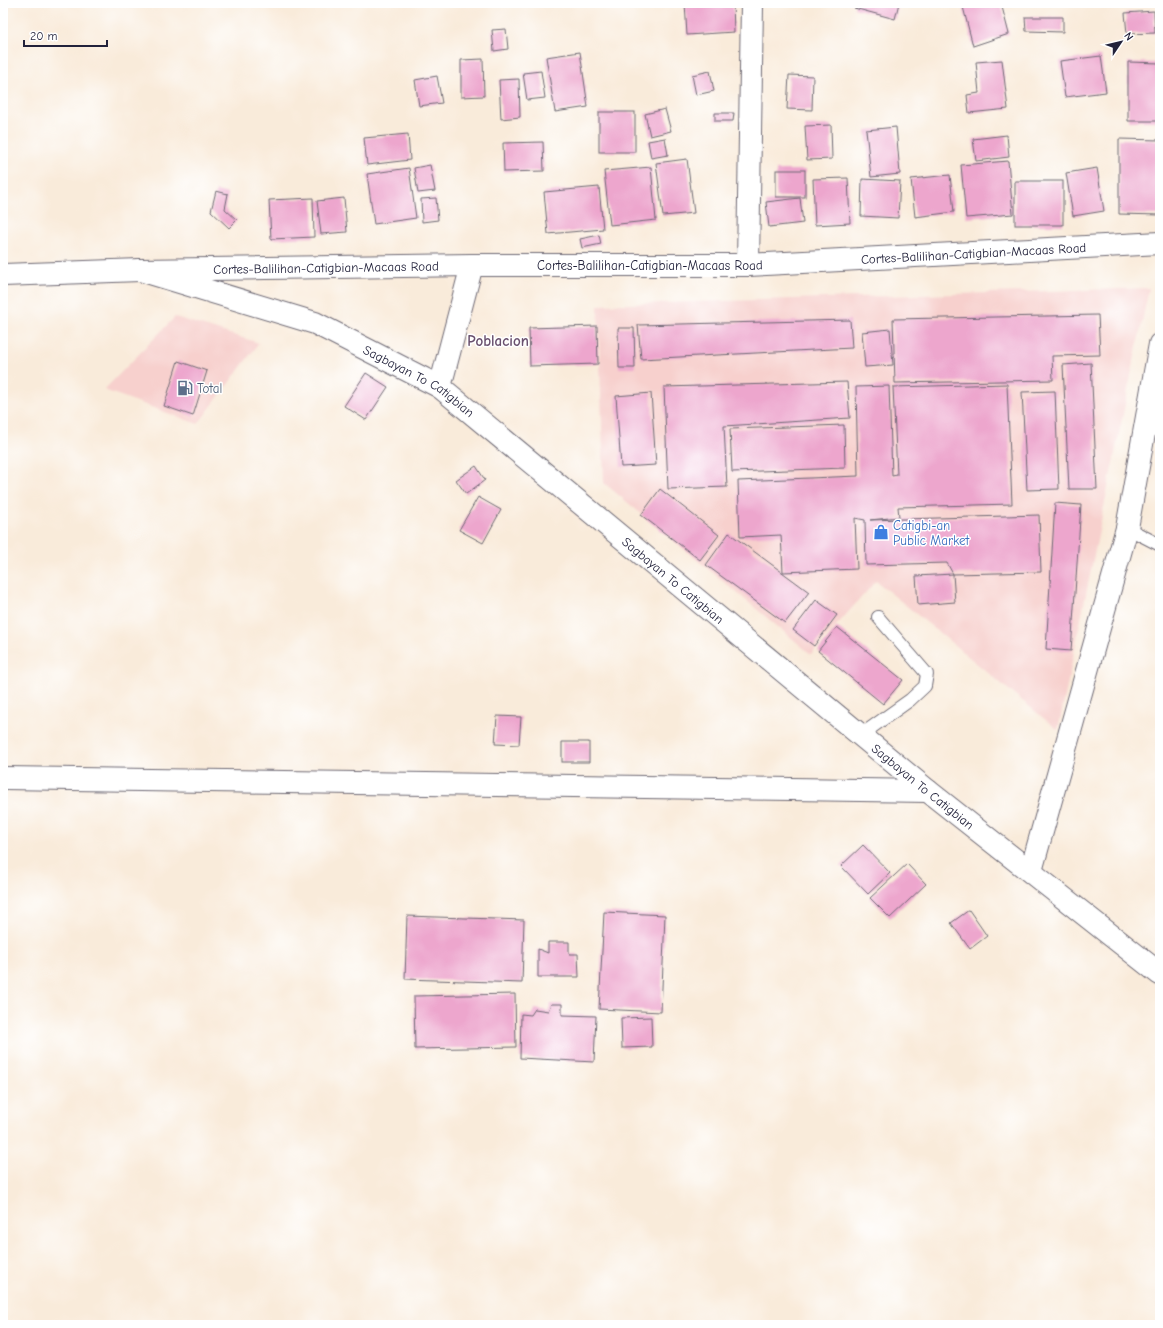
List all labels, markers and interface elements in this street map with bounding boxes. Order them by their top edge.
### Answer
scale bar [24,22,107,48]
north arrow [1101,22,1141,62]
text: 20 m [30,29,58,43]
text: N [1121,30,1136,43]
street label: Cortes-Balilihan-Catigbian-Macaas Road [860,239,1087,266]
street label: Cortes-Balilihan-Catigbian-Macaas Road [537,257,763,273]
street label: Cortes-Balilihan-Catigbian-Macaas Road [213,258,439,276]
district label: Poblacion [467,332,529,350]
street label: Sagbayan To Catigbian [361,342,477,420]
fuel station icon: Total [176,379,194,397]
place label: Total [197,381,222,396]
place label: Catigbi-an Public Market [893,518,971,548]
shop icon: Catigbi-an Public Market [872,523,890,541]
street label: Sagbayan To Catigbian [619,534,727,626]
street label: Sagbayan To Catigbian [869,740,977,832]

